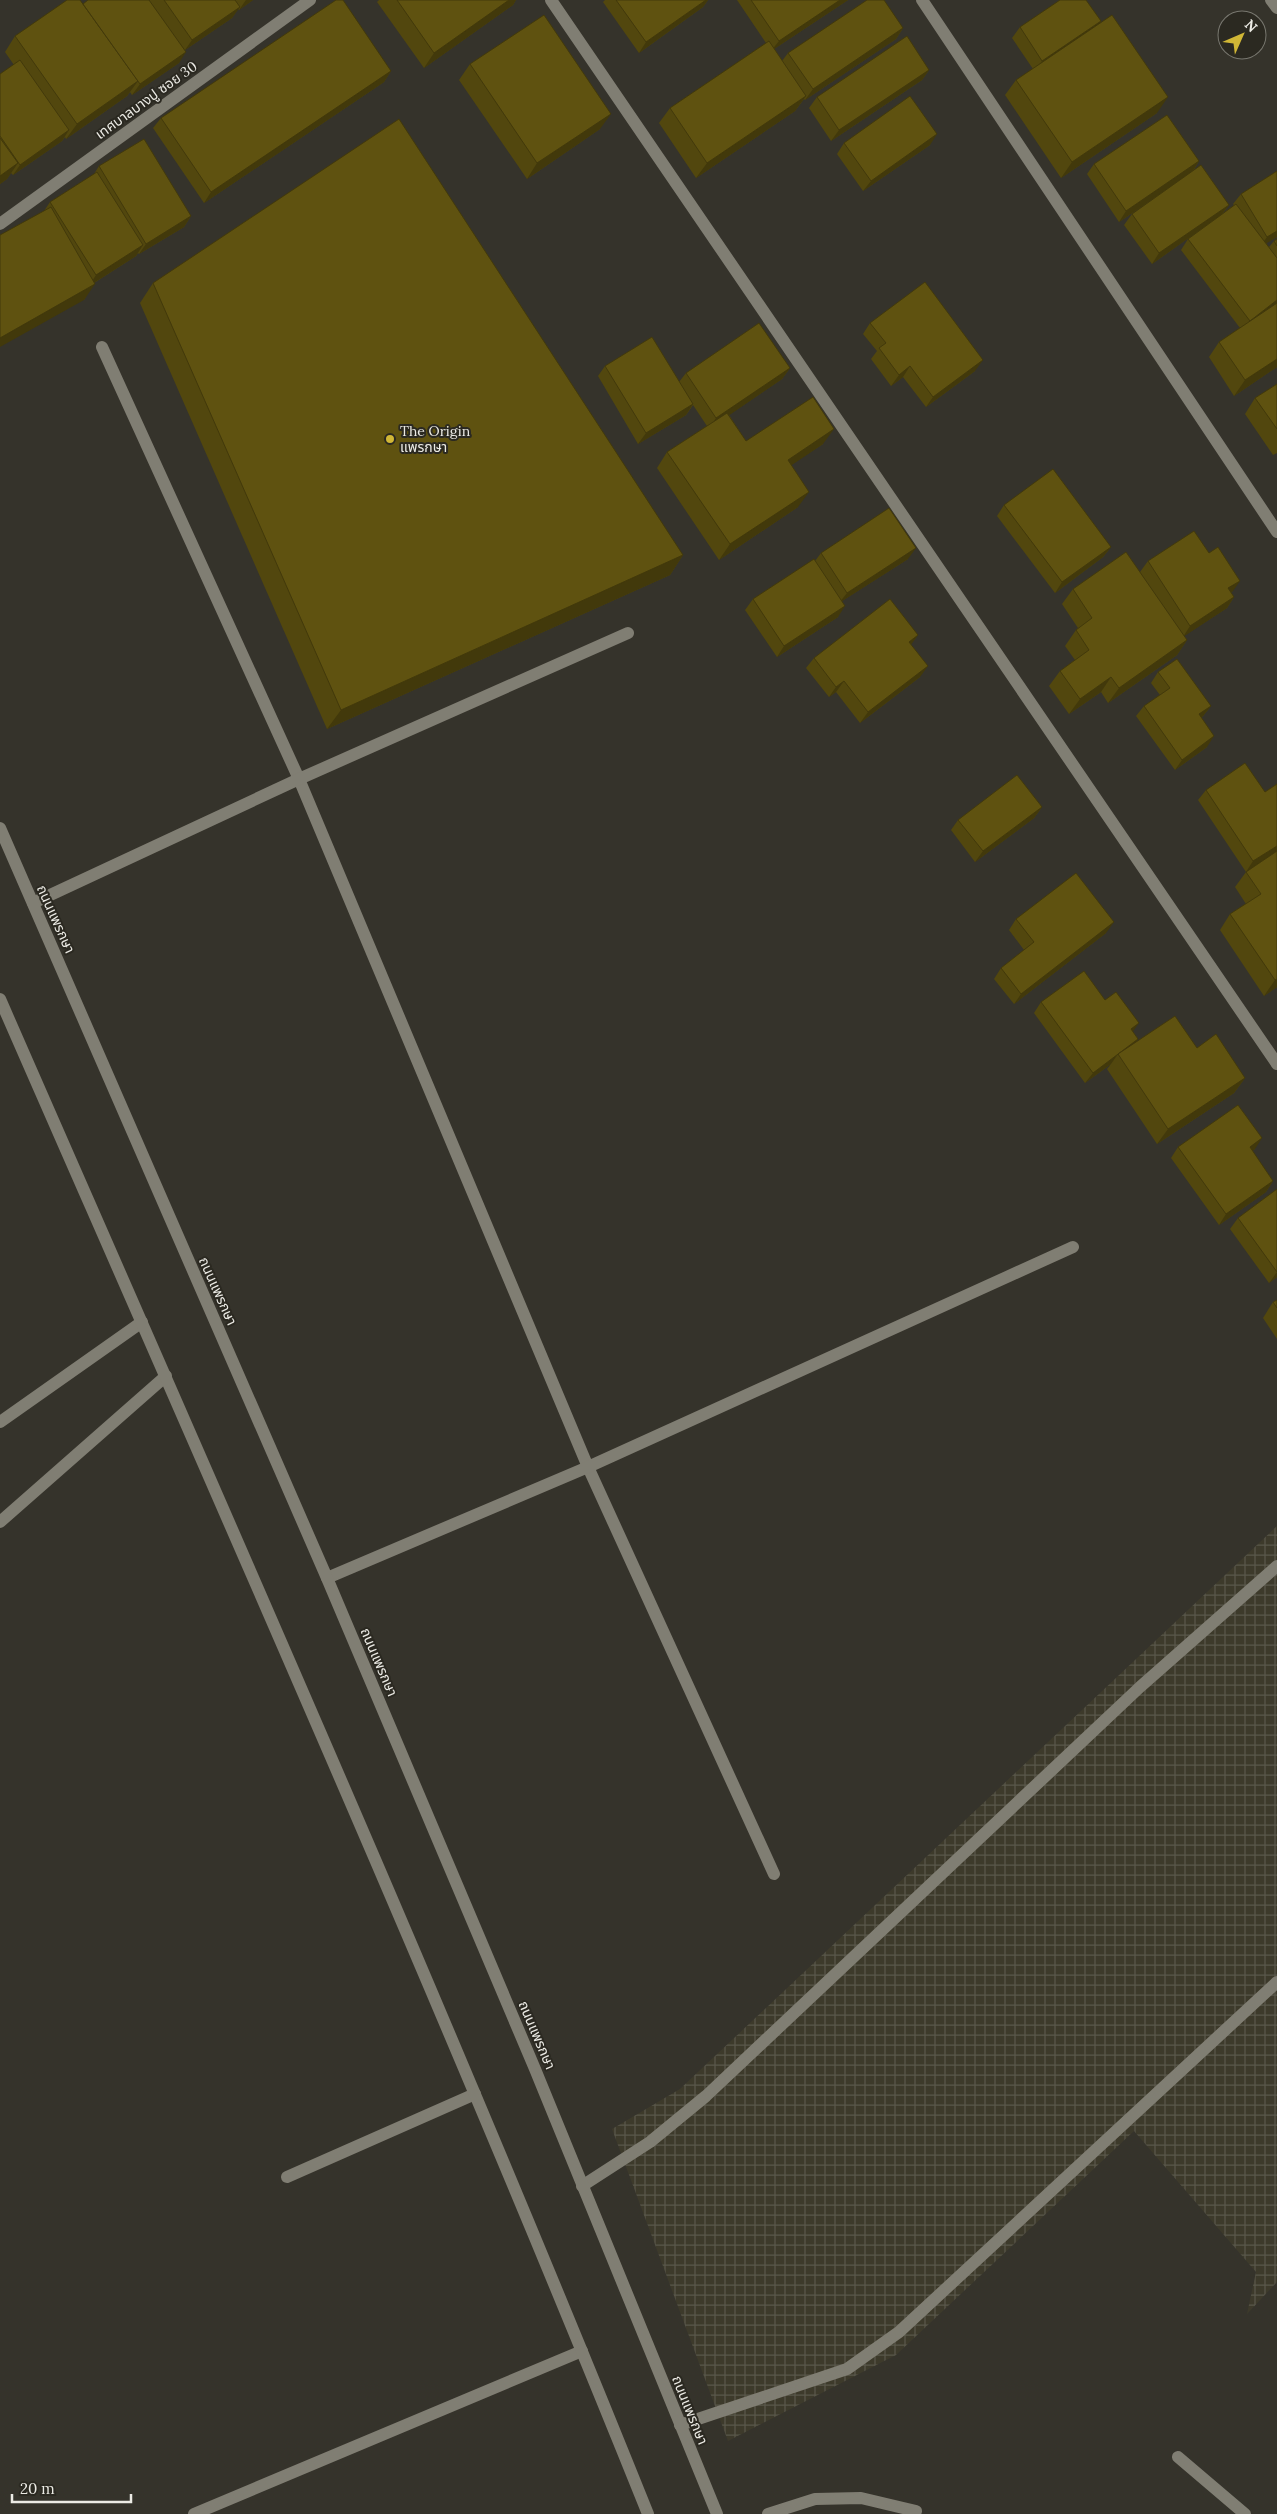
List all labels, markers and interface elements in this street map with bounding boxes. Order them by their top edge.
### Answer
north arrow [1217,10,1267,60]
text: N [1241,16,1262,36]
street label: เทศบาลบางปู ซอย 30 [91,57,201,143]
place label: The Origin แพรกษา [400,422,471,456]
marker: The Origin แพรกษา [384,433,396,445]
street label: ถนนแพรกษา [33,882,79,956]
street label: ถนนแพรกษา [195,1254,241,1328]
street label: ถนนแพรกษา [356,1625,402,1699]
street label: ถนนแพรกษา [514,1998,560,2072]
street label: ถนนแพรกษา [668,2373,712,2447]
scale bar [12,2472,131,2504]
text: 20 m [20,2479,55,2498]

